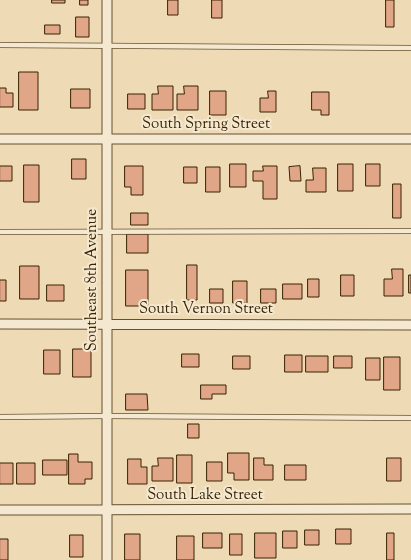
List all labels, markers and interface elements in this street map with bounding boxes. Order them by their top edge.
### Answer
street label: South Spring Street [142,116,270,134]
street label: Southeast 8th Avenue [84,209,102,351]
street label: South Vernon Street [139,301,273,319]
street label: South Lake Street [147,487,263,505]

